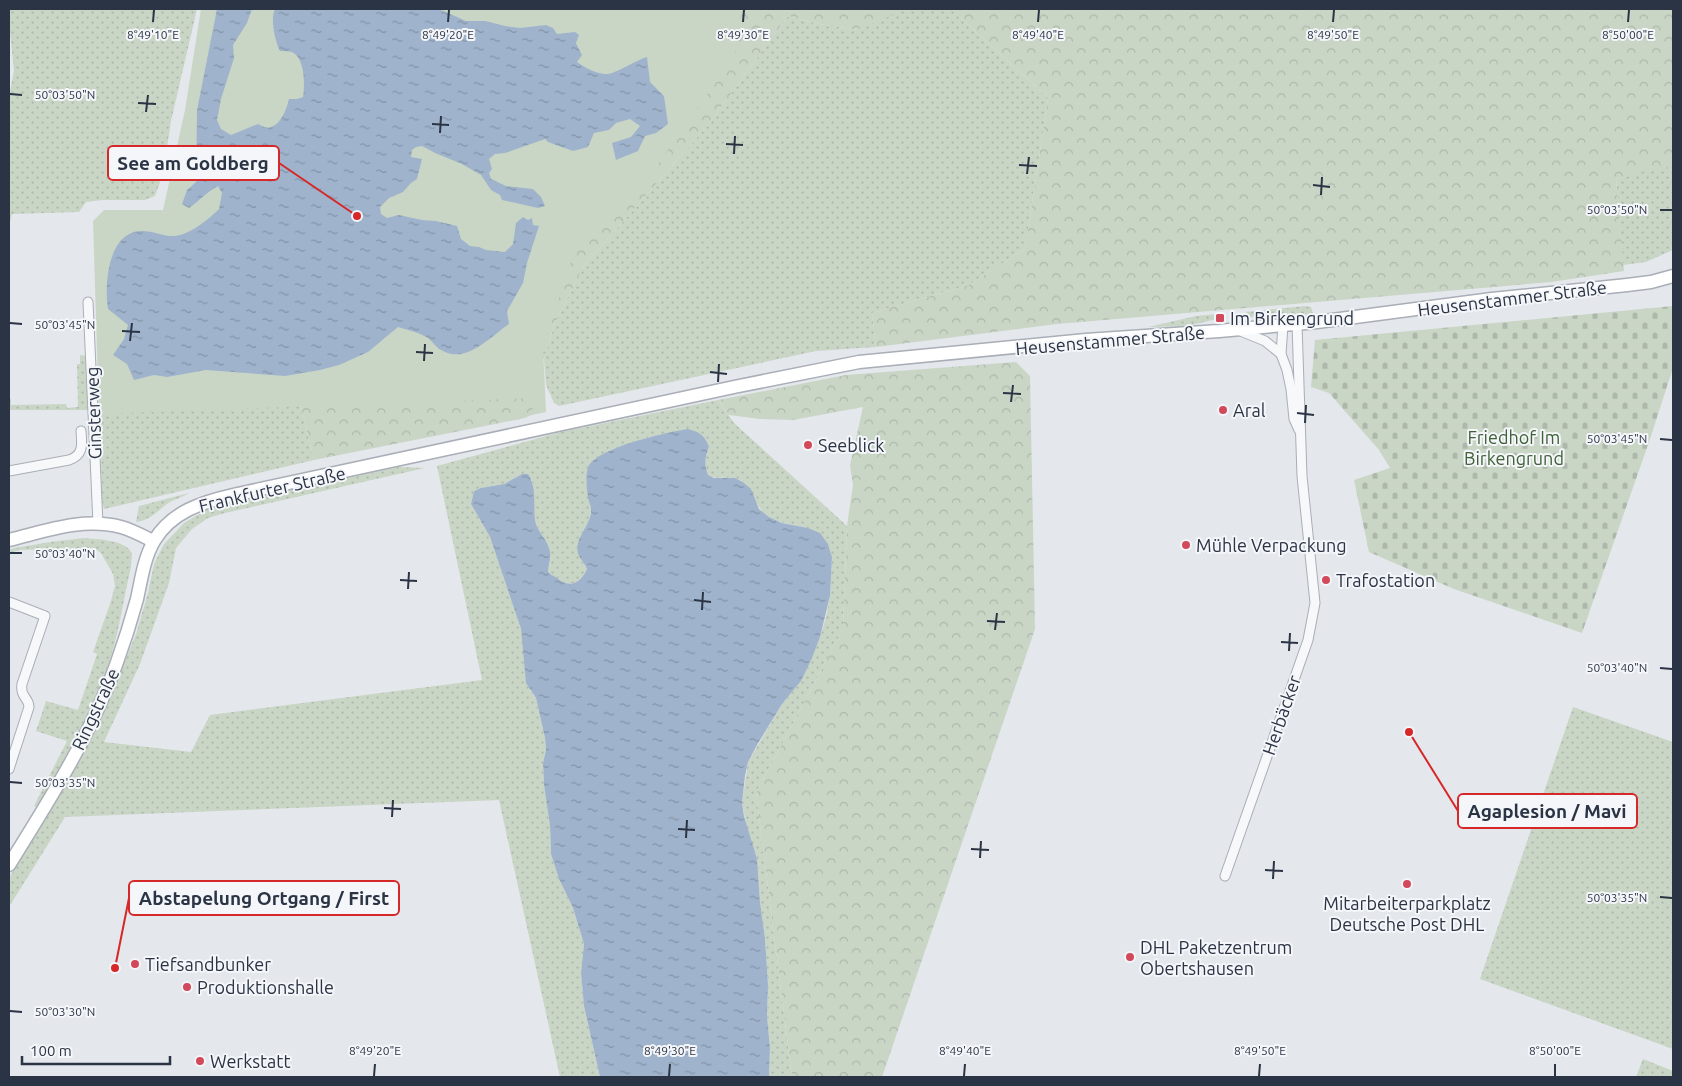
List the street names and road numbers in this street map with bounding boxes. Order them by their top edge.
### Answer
street label: Heusenstammer Straße [1416,276,1608,320]
street label: Heusenstammer Straße [1014,322,1206,358]
street label: Ginsterweg [81,366,105,460]
street label: Frankfurter Straße [197,462,347,516]
street label: Ringstraße [67,665,123,753]
street label: Herbäcker [1258,672,1304,757]

